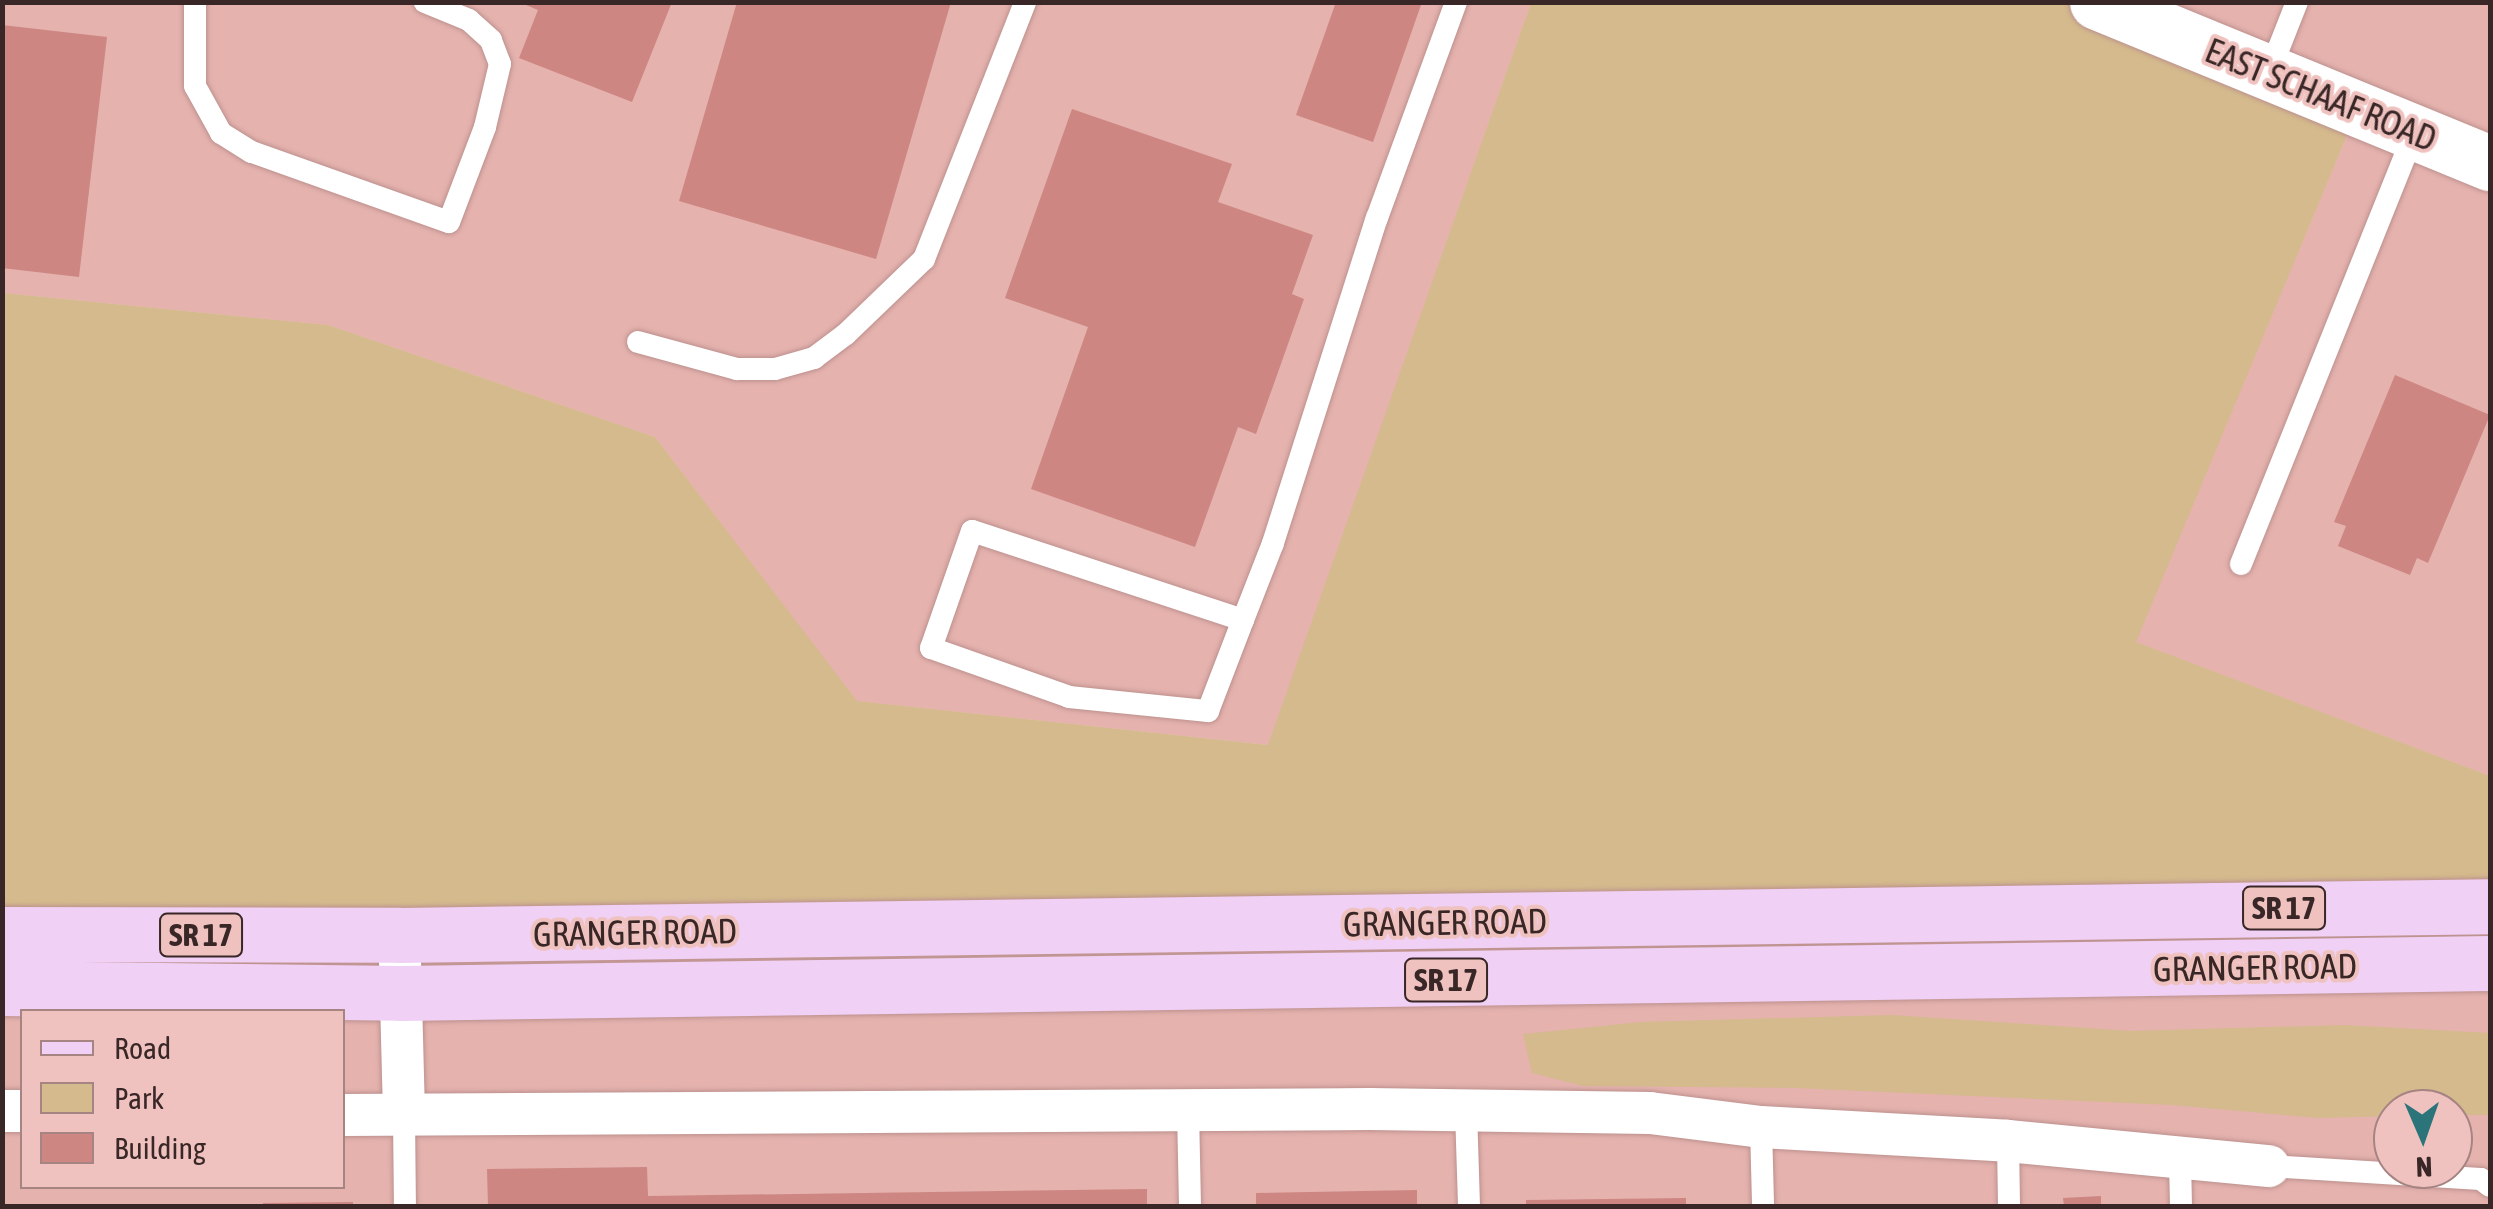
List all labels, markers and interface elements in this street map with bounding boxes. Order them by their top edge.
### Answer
street label: EAST SCHAAF ROAD [2199,29,2443,159]
road number: SR 17 [2242,881,2326,935]
street label: GRANGER ROAD [1343,899,1547,945]
road number: SR 17 [158,908,244,962]
street label: GRANGER ROAD [533,909,737,955]
street label: GRANGER ROAD [2153,944,2357,990]
road number: SR 17 [1404,953,1488,1007]
legend [20,1009,345,1189]
text: Road [114,1031,171,1065]
text: Park [114,1081,164,1115]
north arrow [2373,1089,2473,1189]
text: Building [114,1131,206,1165]
text: N [2415,1151,2433,1183]

